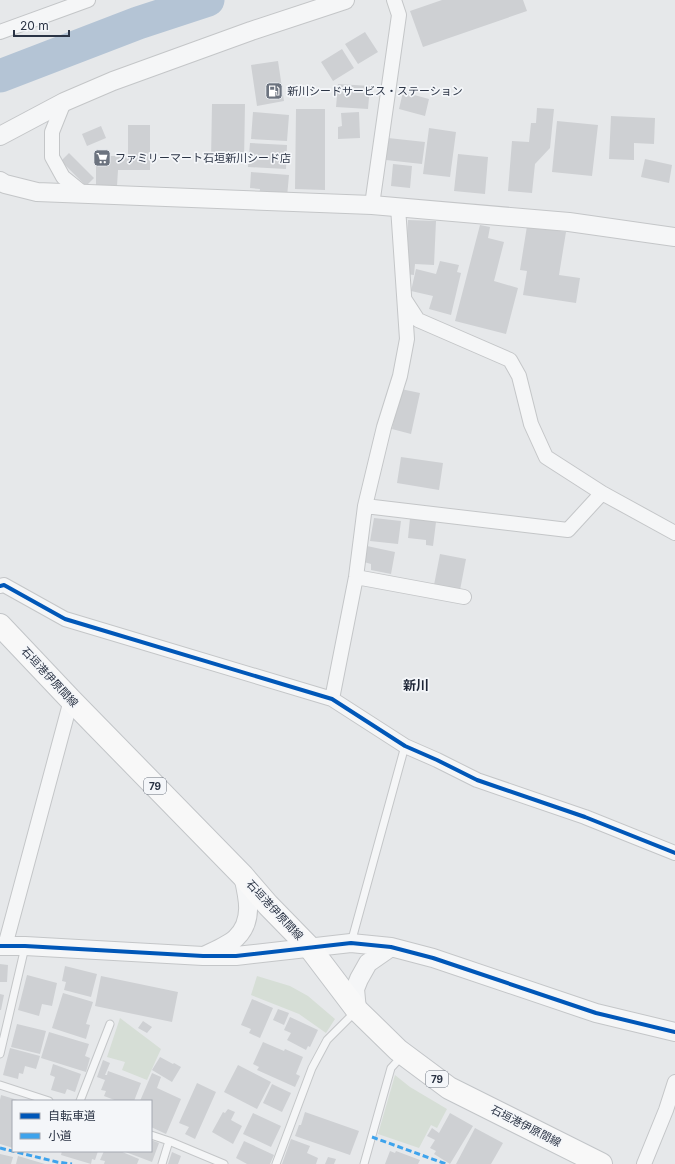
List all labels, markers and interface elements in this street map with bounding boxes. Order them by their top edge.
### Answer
scale bar [14,12,69,38]
text: 20 m [20,18,49,33]
fuel station icon: 新川シードサービス・ステーション [264,81,284,101]
place label: 新川シードサービス・ステーション [287,84,463,98]
supermarket icon: ファミリーマート石垣新川シード店 [92,148,112,168]
place label: ファミリーマート石垣新川シード店 [115,151,291,165]
street label: 石垣港伊原間線 [19,644,81,710]
district label: 新川 [403,677,429,693]
road number: 79 [144,778,166,794]
street label: 石垣港伊原間線 [244,877,306,943]
road number: 79 [426,1071,448,1087]
legend [12,1100,152,1152]
street label: 石垣港伊原間線 [489,1102,563,1150]
text: 自転車道 [48,1108,96,1123]
text: 小道 [48,1128,72,1143]

